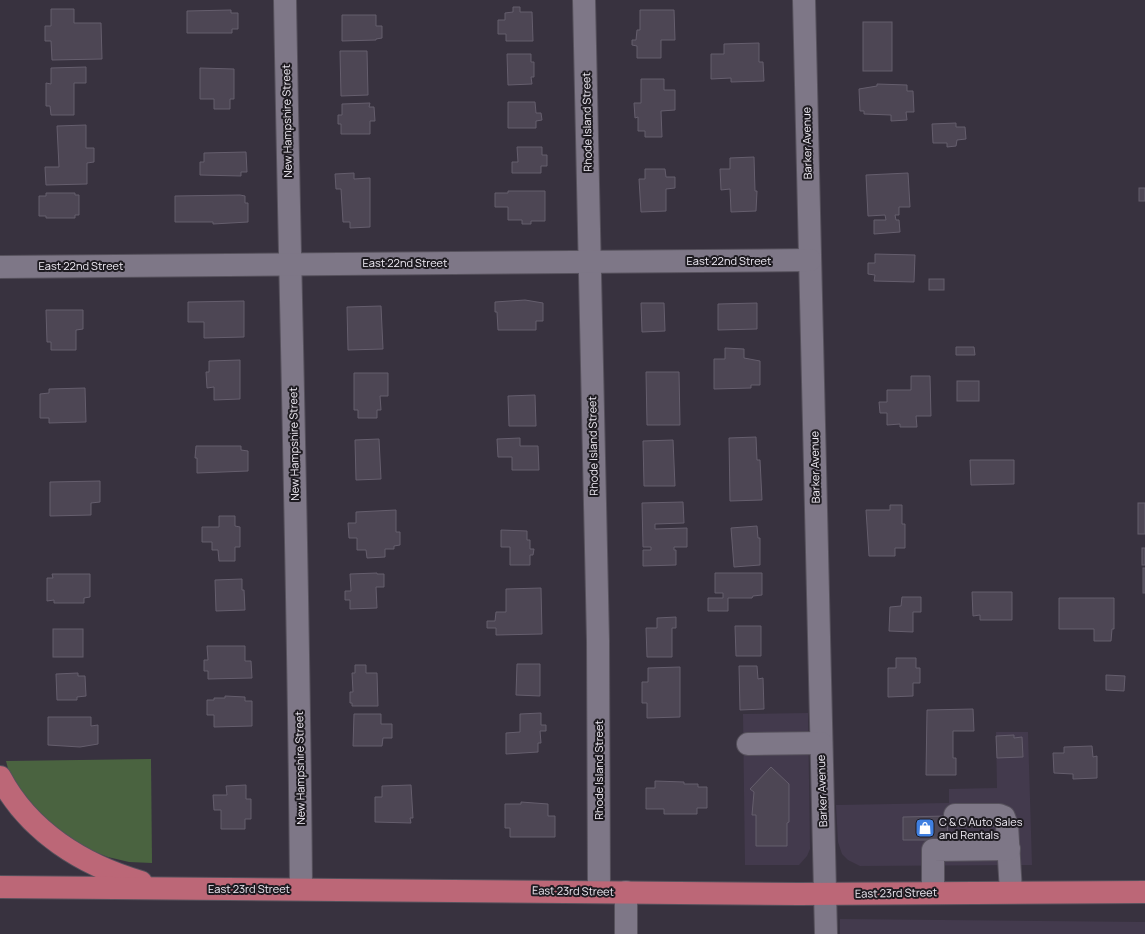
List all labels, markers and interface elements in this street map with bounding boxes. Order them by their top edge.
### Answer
street label: New Hampshire Street [278,64,295,178]
street label: Rhode Island Street [578,72,595,172]
street label: Barker Avenue [798,106,815,179]
street label: East 22nd Street [687,253,771,268]
street label: East 22nd Street [363,255,447,270]
street label: East 22nd Street [39,258,123,273]
street label: New Hampshire Street [285,387,302,501]
street label: Rhode Island Street [584,396,601,496]
street label: Barker Avenue [806,430,823,503]
street label: New Hampshire Street [291,711,308,825]
street label: Rhode Island Street [591,720,606,820]
street label: Barker Avenue [813,754,830,827]
place label: C & G Auto Sales and Rentals [939,814,1023,842]
shop icon: C & G Auto Sales and Rentals [914,817,936,839]
street label: East 23rd Street [208,881,290,896]
street label: East 23rd Street [532,882,614,899]
street label: East 23rd Street [855,884,937,901]

